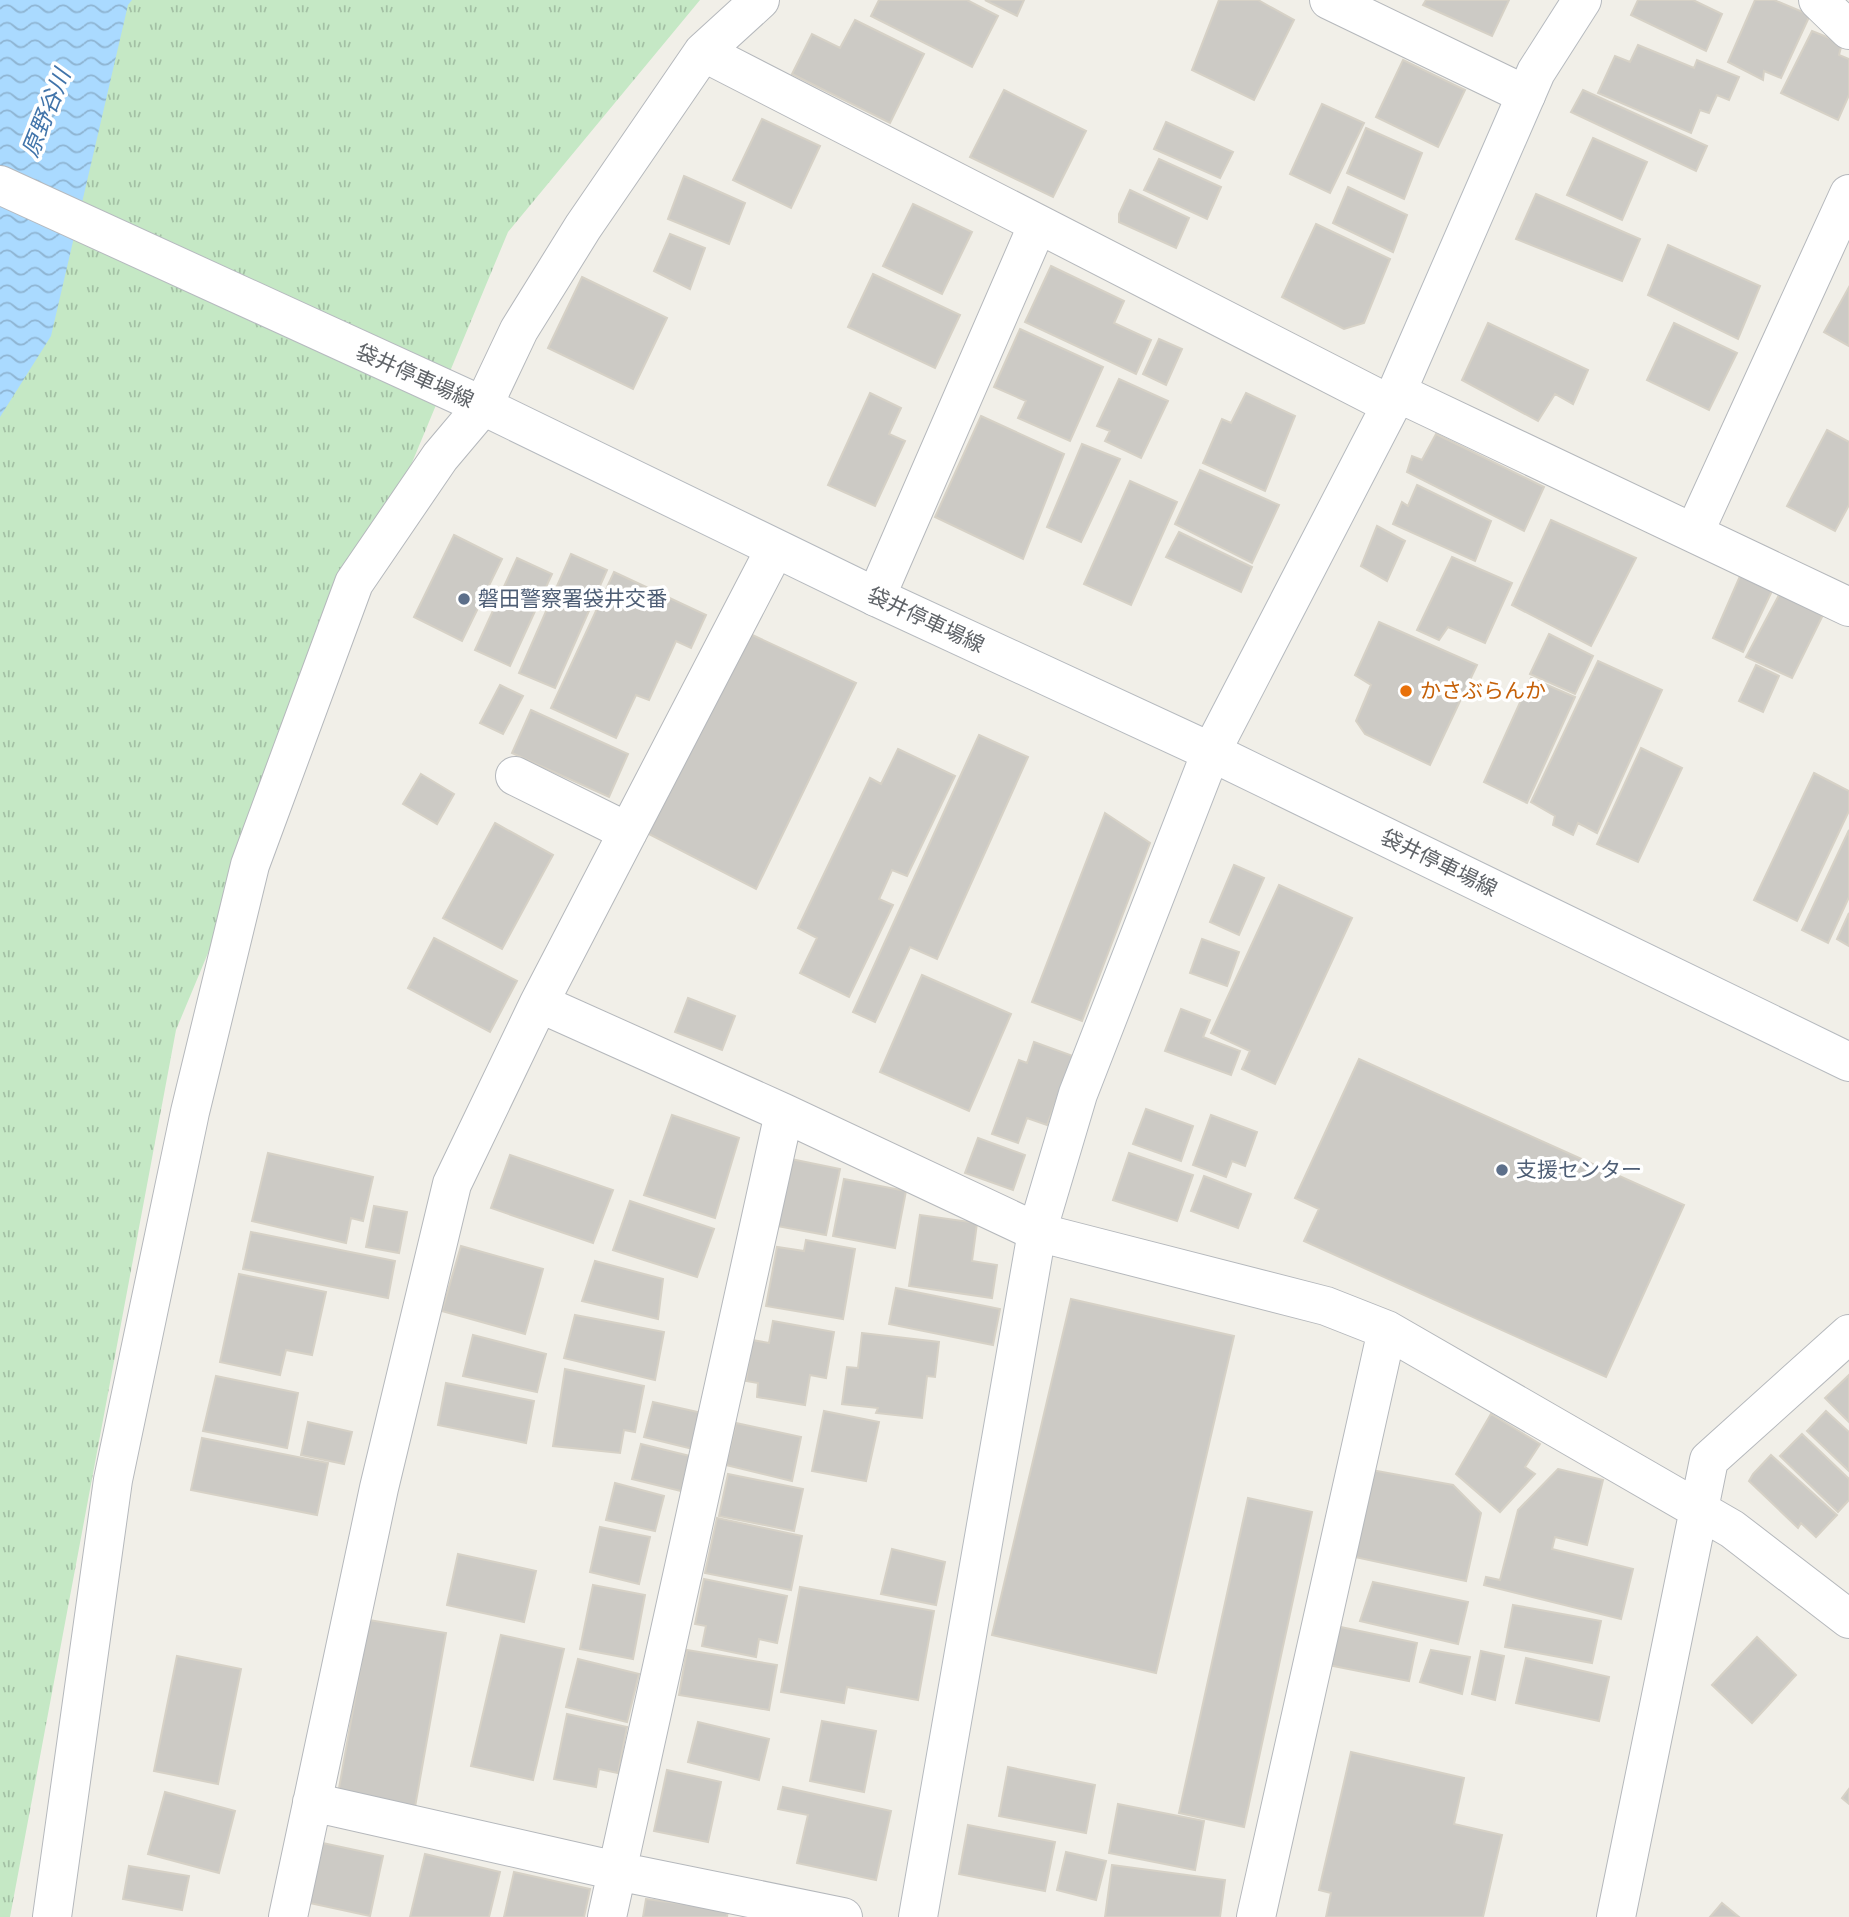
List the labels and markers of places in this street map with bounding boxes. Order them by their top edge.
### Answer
place label: 磐田警察署袋井交番 [478,586,667,611]
marker: 磐田警察署袋井交番 [456,591,472,607]
place label: かさぶらんか [1420,678,1546,703]
marker: かさぶらんか [1398,683,1414,699]
place label: 支援センター [1516,1157,1642,1182]
marker: 支援センター [1494,1162,1510,1178]

